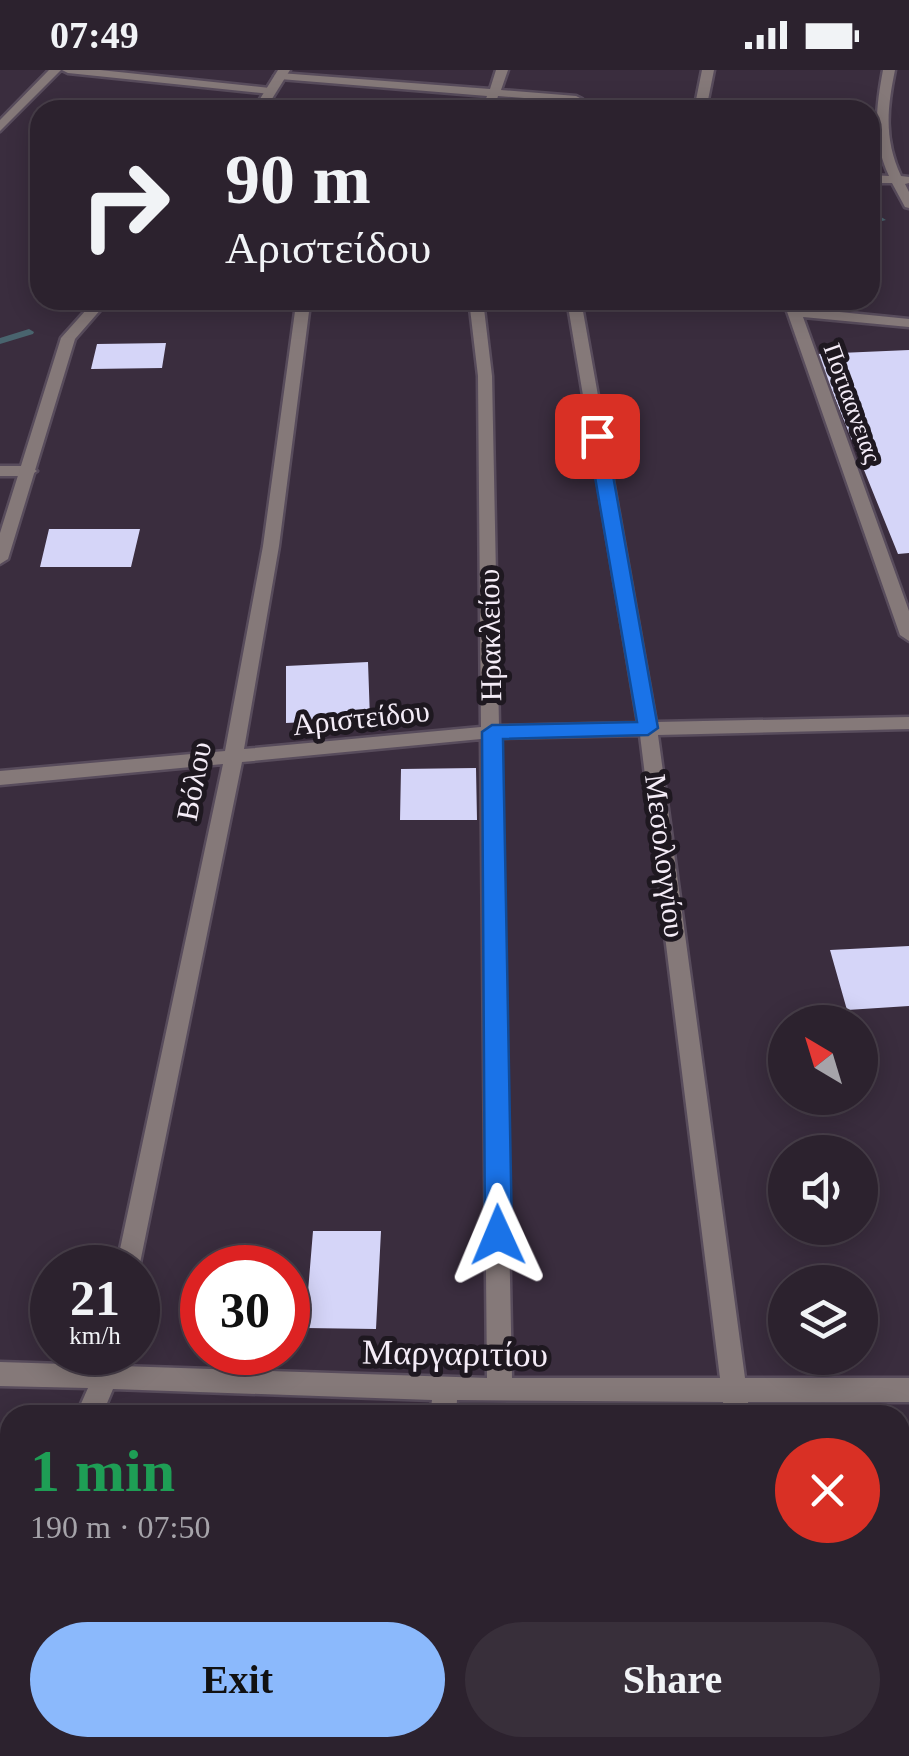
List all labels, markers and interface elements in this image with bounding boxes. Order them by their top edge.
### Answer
text: 07:49 [50,14,139,56]
icon: right [60,140,190,270]
text: 90 m [225,141,371,218]
text: Αριστείδου [225,223,431,273]
street label: Ποτιαανειας [818,340,887,467]
pin [555,394,640,479]
icon: arrive [570,409,625,464]
street label: Ηρακλείου [472,568,507,702]
street label: Αριστείδου [291,694,431,741]
street label: Βόλου [170,739,217,823]
street label: Μεσολογγίου [639,772,692,940]
north arrow [768,1005,878,1115]
map controls [768,1005,878,1375]
button: sound [768,1135,878,1245]
position arrow [446,1183,550,1287]
speed limit sign: 30 [180,1245,310,1375]
button: layers [768,1265,878,1375]
text: 21 [70,1270,120,1326]
text: km/h [69,1322,121,1349]
street label: Μαργαριτίου [362,1332,548,1375]
text: 1 min [30,1438,175,1504]
button: close [775,1438,880,1543]
text: 190 m · 07:50 [30,1509,210,1545]
button: Exit [30,1622,445,1737]
button: Share [465,1622,880,1737]

